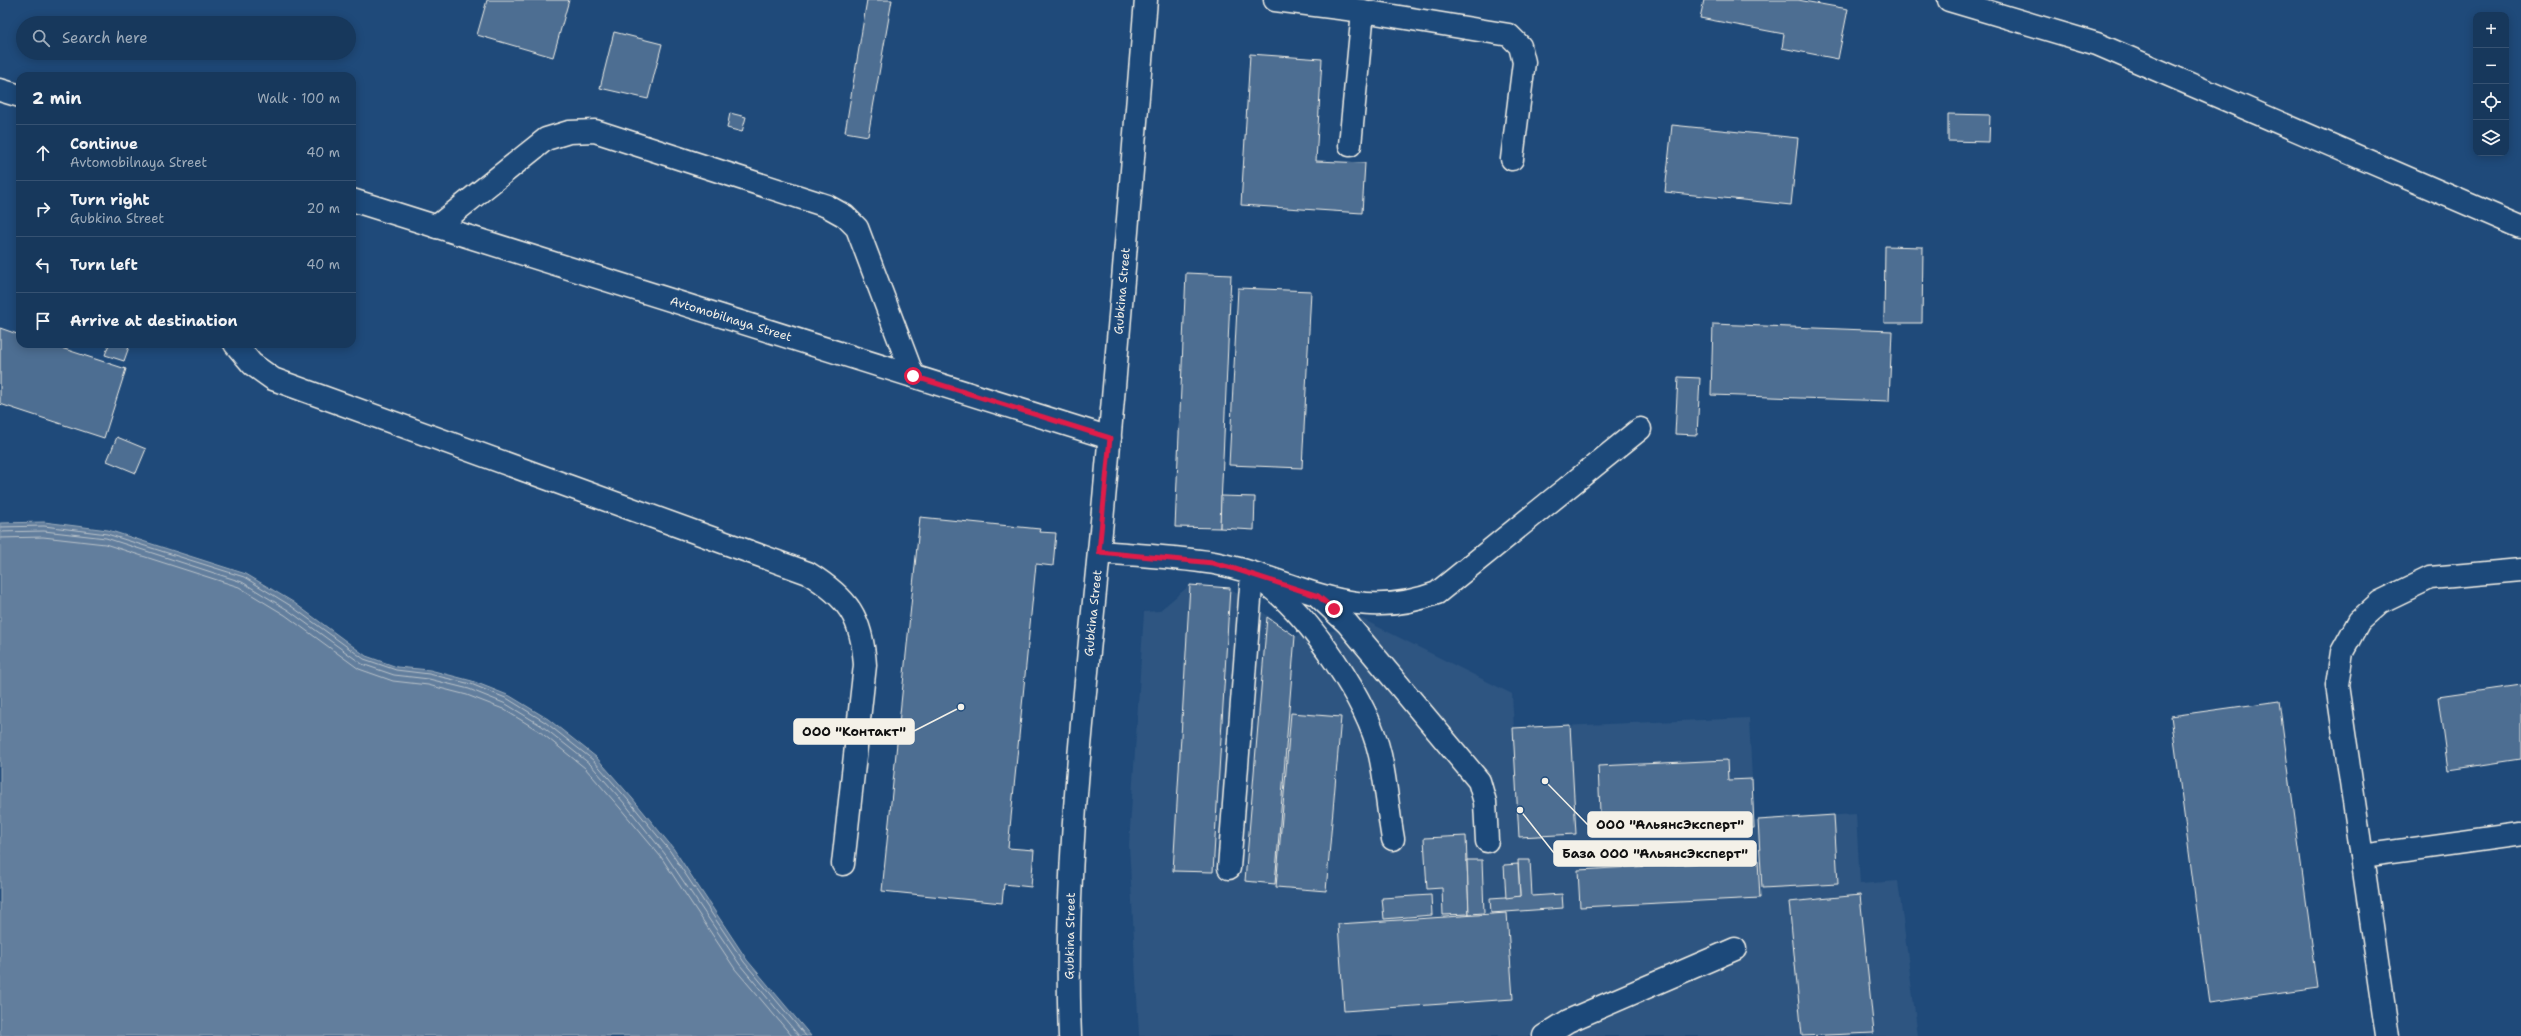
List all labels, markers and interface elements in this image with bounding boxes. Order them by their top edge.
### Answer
map controls [2473,12,2509,156]
button: + [2473,12,2509,48]
search box [16,16,356,60]
icon: search [30,27,52,49]
text: Search here [62,28,148,48]
button: − [2473,48,2509,84]
button: locate [2473,84,2509,120]
text: 2 min [32,87,82,109]
text: Walk · 100 m [257,90,340,107]
button: layers [2473,120,2509,156]
text: Continue [70,134,138,154]
icon: ahead [32,142,54,164]
text: 40 m [306,144,340,161]
text: Avtomobilnaya Street [70,154,207,171]
text: Turn right [70,190,150,210]
icon: right [32,198,54,220]
text: 20 m [307,200,340,217]
text: Gubkina Street [70,210,164,227]
street label: Gubkina Street [1110,247,1134,335]
icon: left [32,254,54,276]
text: Turn left [70,255,138,275]
text: 40 m [306,256,340,273]
street label: Avtomobilnaya Street [668,293,794,345]
icon: arrive [32,310,54,332]
text: Arrive at destination [70,311,238,331]
route start [904,367,922,385]
street label: Gubkina Street [1081,569,1105,657]
route end [1325,600,1343,618]
callout: ООО "Контакт" [794,719,914,744]
text: ООО "Контакт" [802,723,906,740]
callout: ООО "АльянсЭксперт" [1588,812,1752,837]
text: ООО "АльянсЭксперт" [1596,816,1744,833]
callout: База ООО "АльянсЭксперт" [1554,841,1756,866]
text: База ООО "АльянсЭксперт" [1562,845,1748,862]
street label: Gubkina Street [1061,892,1079,980]

